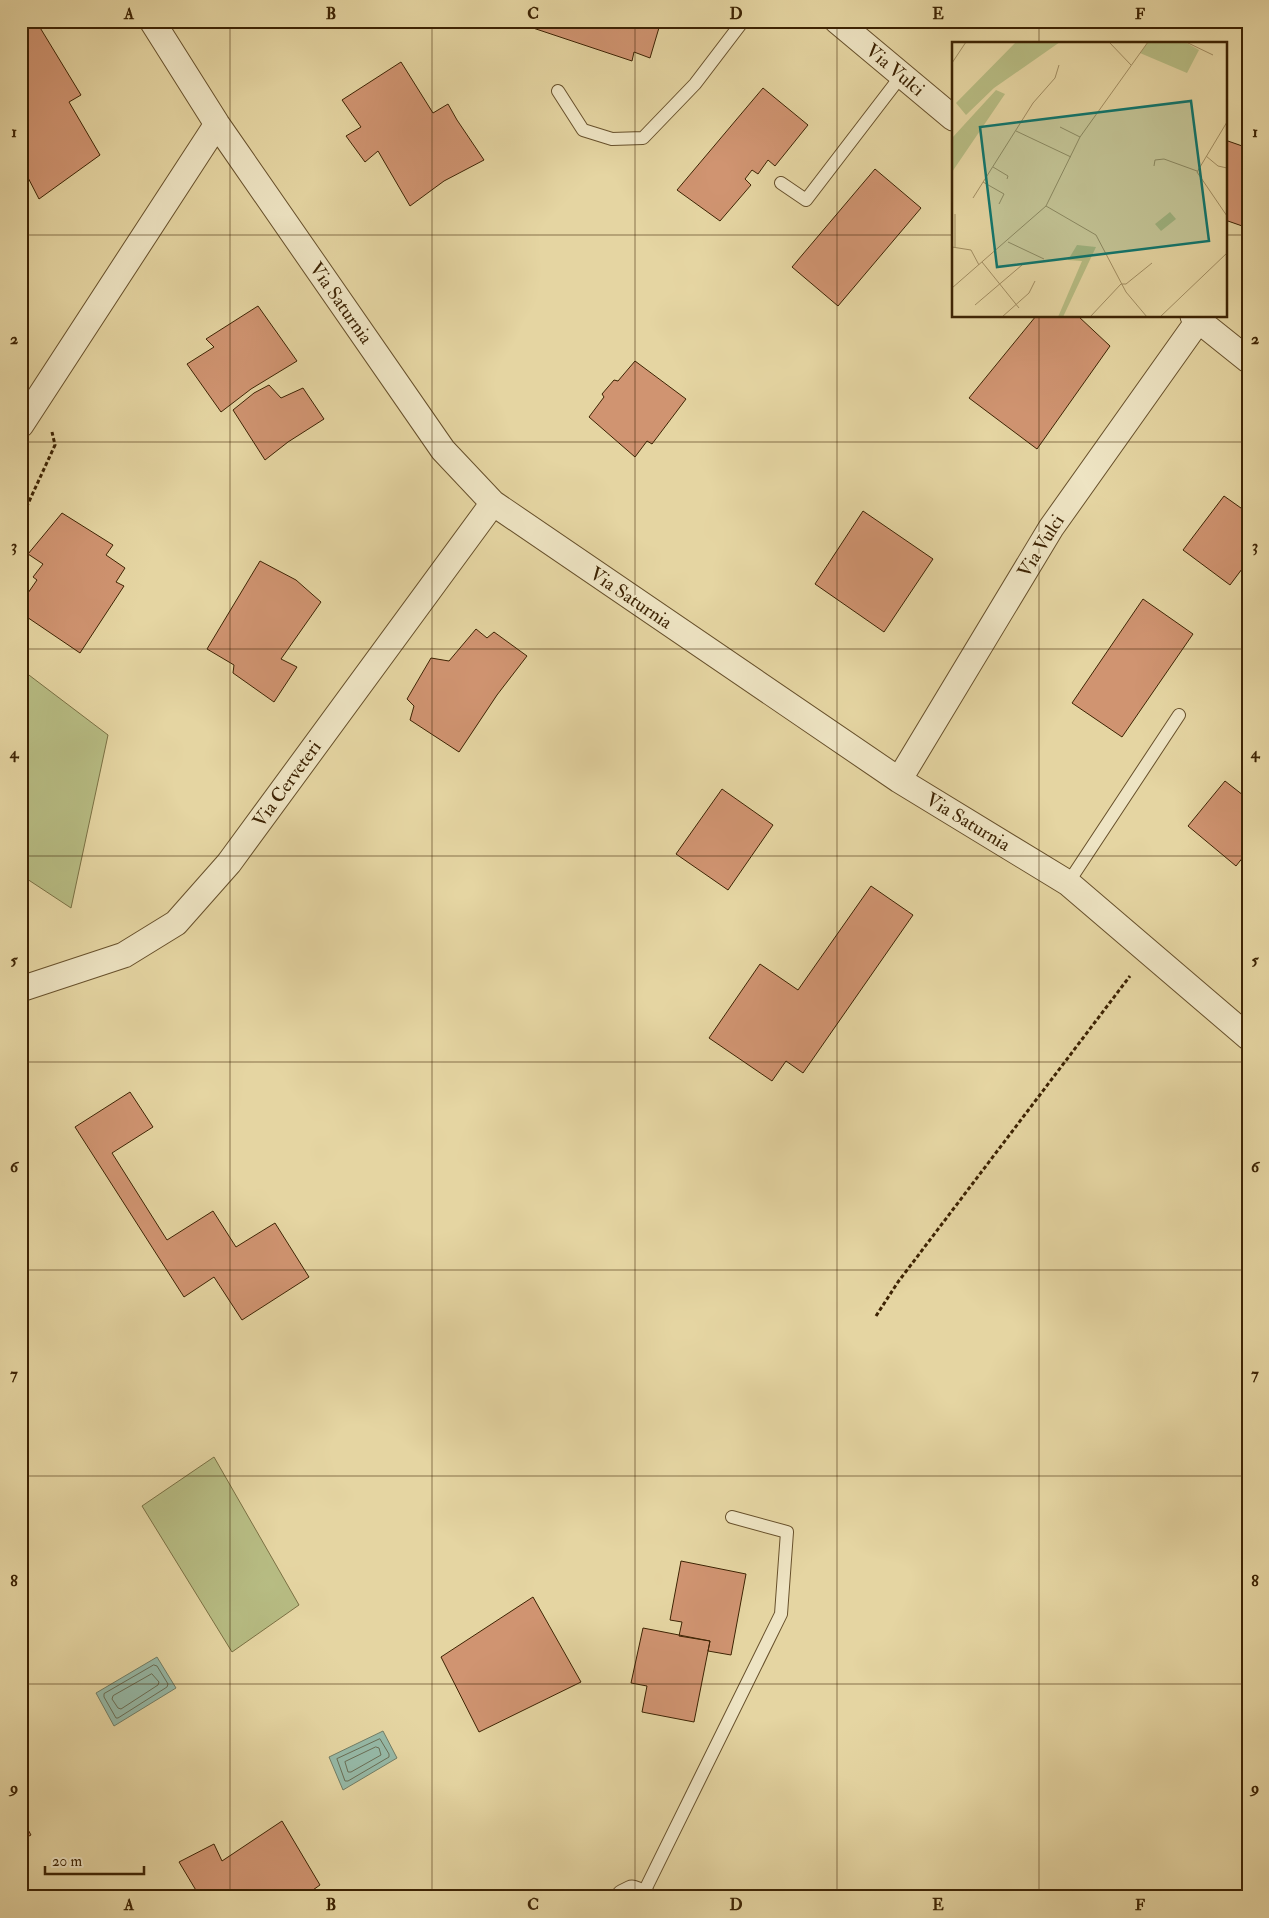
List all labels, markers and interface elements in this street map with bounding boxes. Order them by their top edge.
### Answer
text: A [123,4,135,24]
text: B [326,4,336,24]
text: C [527,4,539,24]
text: D [729,4,743,24]
text: E [932,4,944,24]
text: F [1135,4,1145,24]
street label: Via Vulci [861,38,929,102]
inset map [952,42,1226,318]
text: 1 [11,122,17,142]
text: 1 [1252,122,1258,142]
street label: Via Saturnia [304,257,378,349]
text: 2 [10,329,18,349]
text: 2 [1251,329,1259,349]
street label: Via Vulci [1012,510,1070,582]
text: 3 [11,536,17,556]
text: 3 [1252,536,1258,556]
street label: Via Saturnia [585,562,677,634]
street label: Via Cerveteri [247,736,327,832]
text: 4 [9,743,20,763]
text: 4 [1250,743,1261,763]
street label: Via Saturnia [921,787,1015,857]
text: 5 [10,950,18,970]
text: 5 [1251,950,1259,970]
text: 6 [10,1157,20,1177]
text: 6 [1251,1157,1261,1177]
text: 7 [10,1364,18,1384]
text: 7 [1251,1364,1259,1384]
text: 8 [10,1571,18,1591]
text: 8 [1251,1571,1259,1591]
text: 9 [8,1778,18,1798]
text: 9 [1249,1778,1259,1798]
scale bar [45,1843,144,1875]
text: 20 m [52,1852,82,1871]
text: A [123,1895,135,1915]
text: B [326,1895,336,1915]
text: C [527,1895,539,1915]
text: D [729,1895,743,1915]
text: E [932,1895,944,1915]
text: F [1135,1895,1145,1915]

